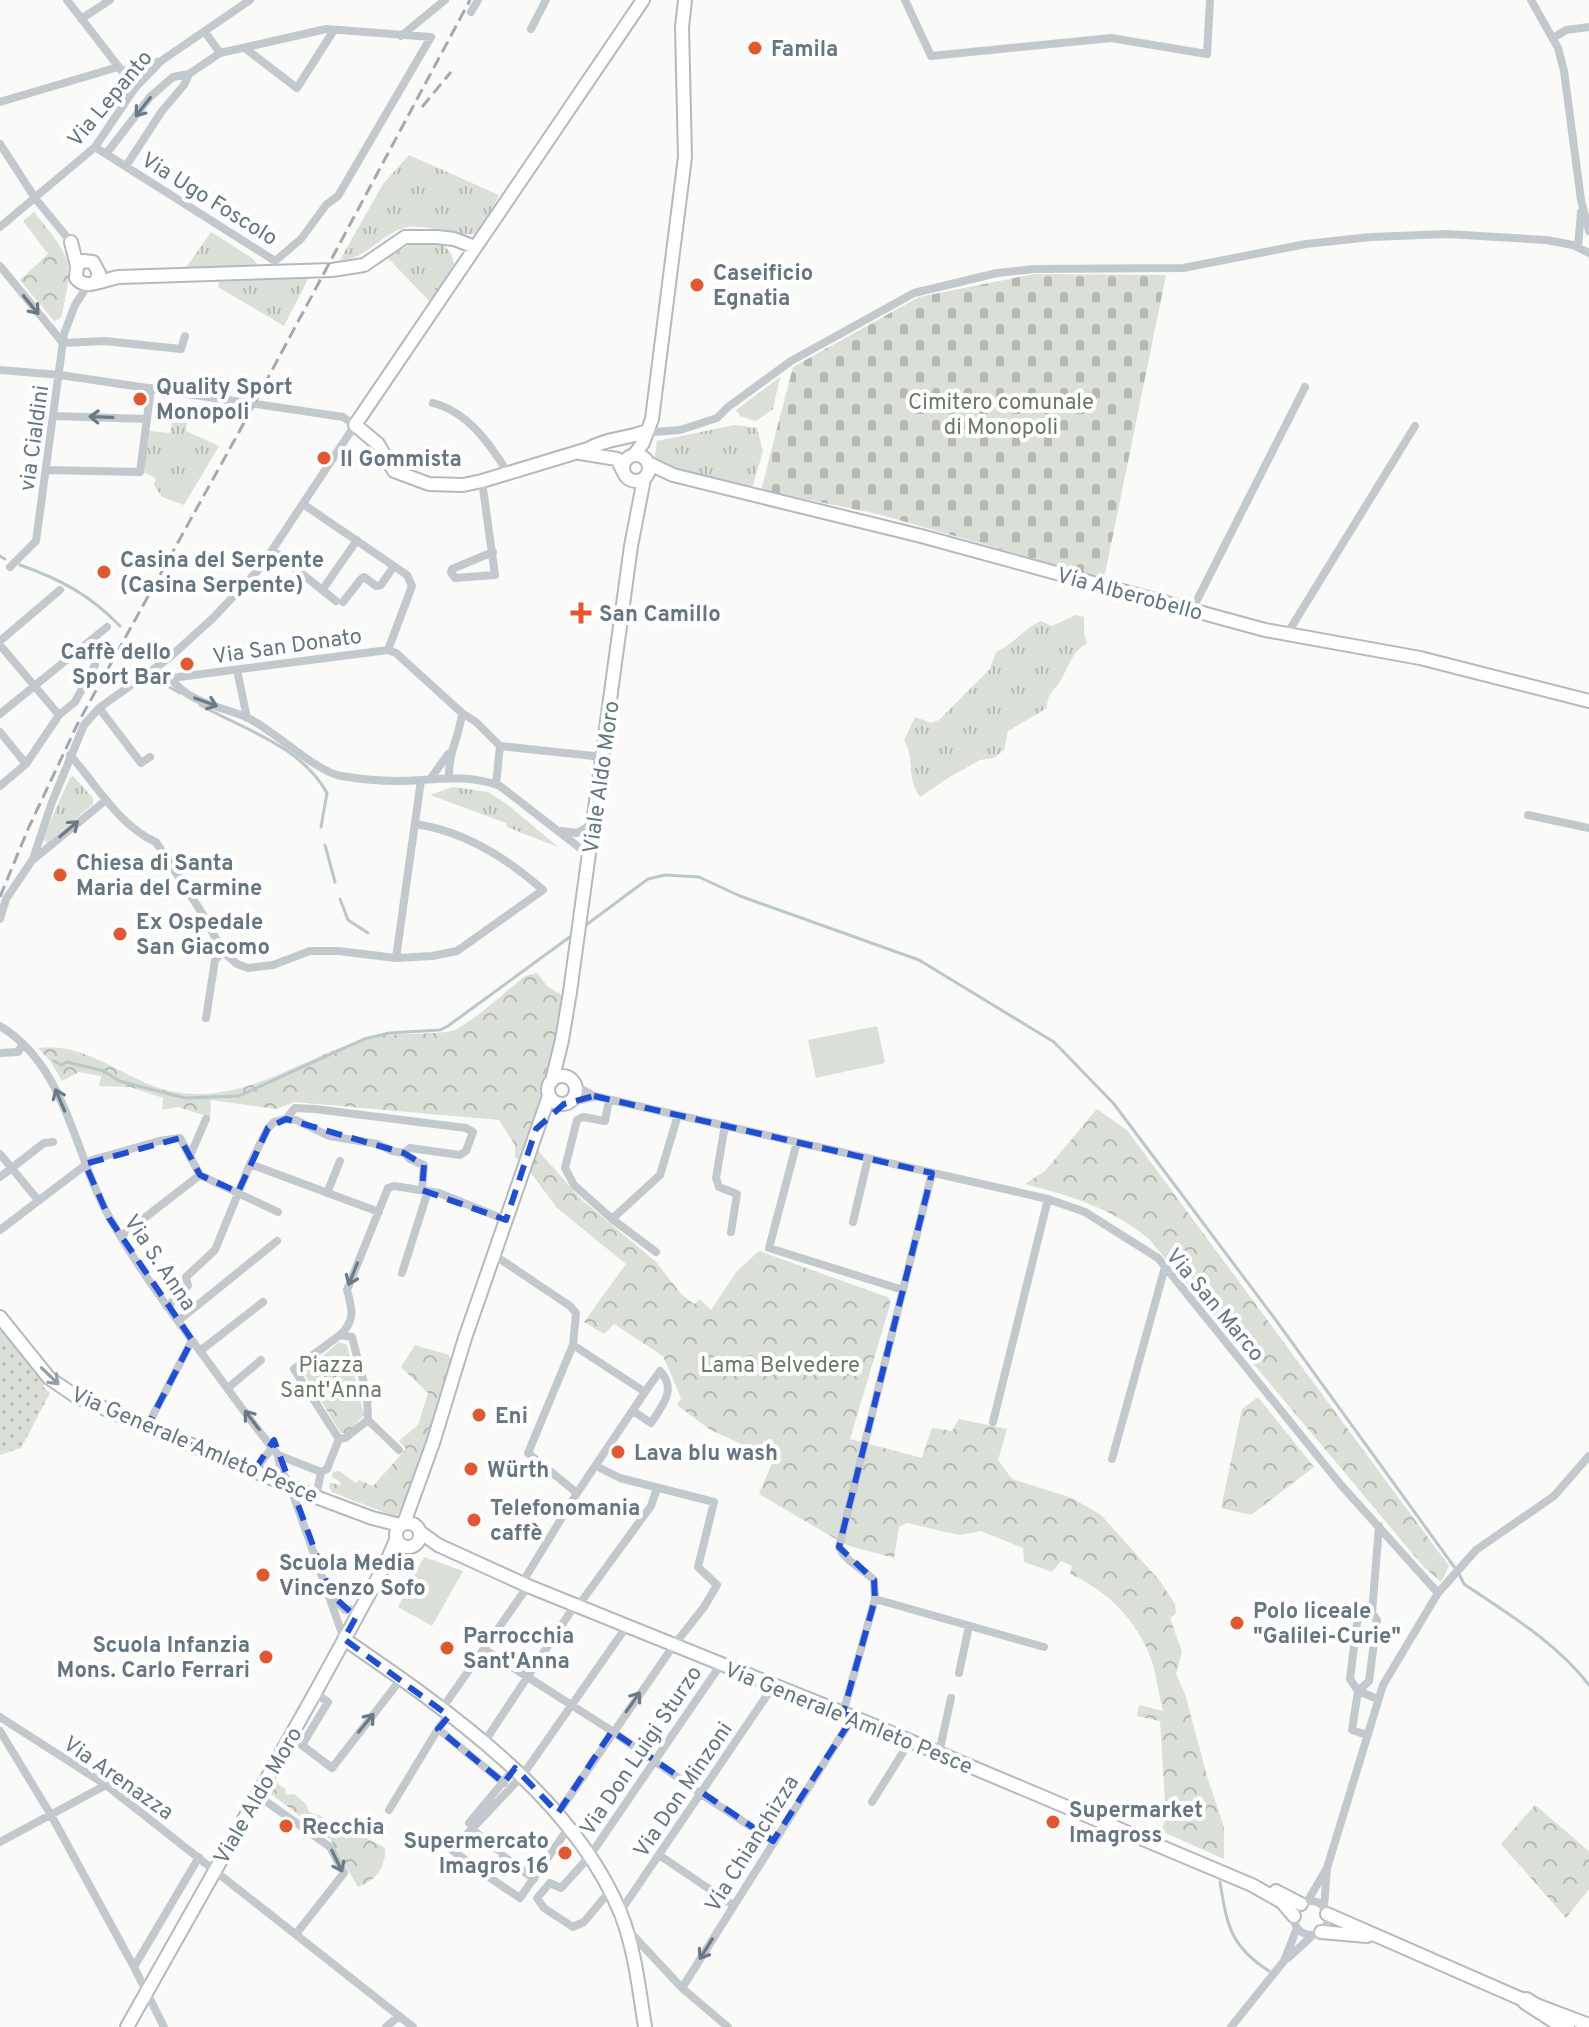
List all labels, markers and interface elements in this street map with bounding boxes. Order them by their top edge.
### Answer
place label: Famila [771,37,838,64]
marker: Famila [746,39,764,57]
street label: Via Lepanto [63,46,159,154]
one-way arrow [134,96,151,117]
street label: Via Ugo Foscolo [135,147,282,253]
place label: Caseificio Egnatia [713,261,813,313]
marker: Caseificio Egnatia [688,276,706,294]
one-way arrow [22,294,40,315]
place label: Quality Sport Monopoli [156,375,293,427]
street label: via Cialdini [15,384,56,493]
marker: Quality Sport Monopoli [131,390,149,408]
park label: Cimitero comunale di Monopoli [908,390,1094,442]
one-way arrow [88,410,115,425]
place label: Il Gommista [340,447,462,474]
marker: Il Gommista [315,449,333,467]
place label: Casina del Serpente (Casina Serpente) [120,548,324,600]
marker: Casina del Serpente (Casina Serpente) [95,563,113,581]
street label: Via Alberobello [1053,563,1205,628]
marker: San Camillo [570,602,592,624]
place label: San Camillo [599,602,721,629]
street label: Via San Donato [211,624,364,671]
place label: Caffè dello Sport Bar [61,640,171,692]
marker: Caffè dello Sport Bar [178,655,196,673]
one-way arrow [193,696,218,710]
street label: Viale Aldo Moro [578,699,627,856]
one-way arrow [58,820,79,838]
place label: Chiesa di Santa Maria del Carmine [76,851,262,903]
marker: Chiesa di Santa Maria del Carmine [51,866,69,884]
place label: Ex Ospedale San Giacomo [136,910,270,962]
marker: Ex Ospedale San Giacomo [111,925,129,943]
one-way arrow [52,1088,67,1113]
street label: Via S. Anna [117,1210,201,1317]
street label: Via San Marco [1159,1243,1269,1368]
one-way arrow [345,1261,359,1286]
park label: Piazza Sant'Anna [280,1353,382,1405]
park label: Lama Belvedere [700,1353,860,1380]
one-way arrow [40,1367,60,1386]
street label: Via Generale Amleto Pesce [67,1382,321,1511]
place label: Eni [495,1404,528,1431]
marker: Eni [470,1406,488,1424]
one-way arrow [243,1410,260,1431]
place label: Lava blu wash [634,1441,778,1468]
marker: Lava blu wash [609,1443,627,1461]
place label: Würth [487,1458,549,1485]
marker: Würth [462,1460,480,1478]
place label: Telefonomania caffè [490,1496,640,1548]
marker: Telefonomania caffè [465,1511,483,1529]
place label: Scuola Media Vincenzo Sofo [279,1551,426,1603]
marker: Scuola Media Vincenzo Sofo [254,1566,272,1584]
place label: Polo liceale "Galilei-Curie" [1253,1599,1401,1651]
marker: Polo liceale "Galilei-Curie" [1228,1614,1246,1632]
place label: Parrocchia Sant'Anna [463,1624,574,1676]
place label: Scuola Infanzia Mons. Carlo Ferrari [57,1633,250,1685]
marker: Parrocchia Sant'Anna [438,1639,456,1657]
marker: Scuola Infanzia Mons. Carlo Ferrari [257,1648,275,1666]
street label: Via Generale Amleto Pesce [720,1657,976,1782]
street label: Via Don Luigi Sturzo [575,1661,709,1842]
one-way arrow [625,1692,641,1714]
one-way arrow [357,1714,375,1734]
street label: Via Don Minzoni [629,1717,739,1863]
street label: Viale Aldo Moro [209,1723,309,1870]
street label: Via Arenazza [57,1731,178,1827]
street label: Via Chianchizza [700,1771,806,1918]
place label: Supermarket Imagross [1069,1798,1203,1850]
marker: Supermarket Imagross [1044,1813,1062,1831]
place label: Recchia [302,1815,384,1842]
marker: Recchia [277,1817,295,1835]
place label: Supermercato Imagros 16 [403,1829,549,1881]
marker: Supermercato Imagros 16 [556,1844,574,1862]
one-way arrow [330,1849,345,1873]
one-way arrow [698,1937,714,1960]

